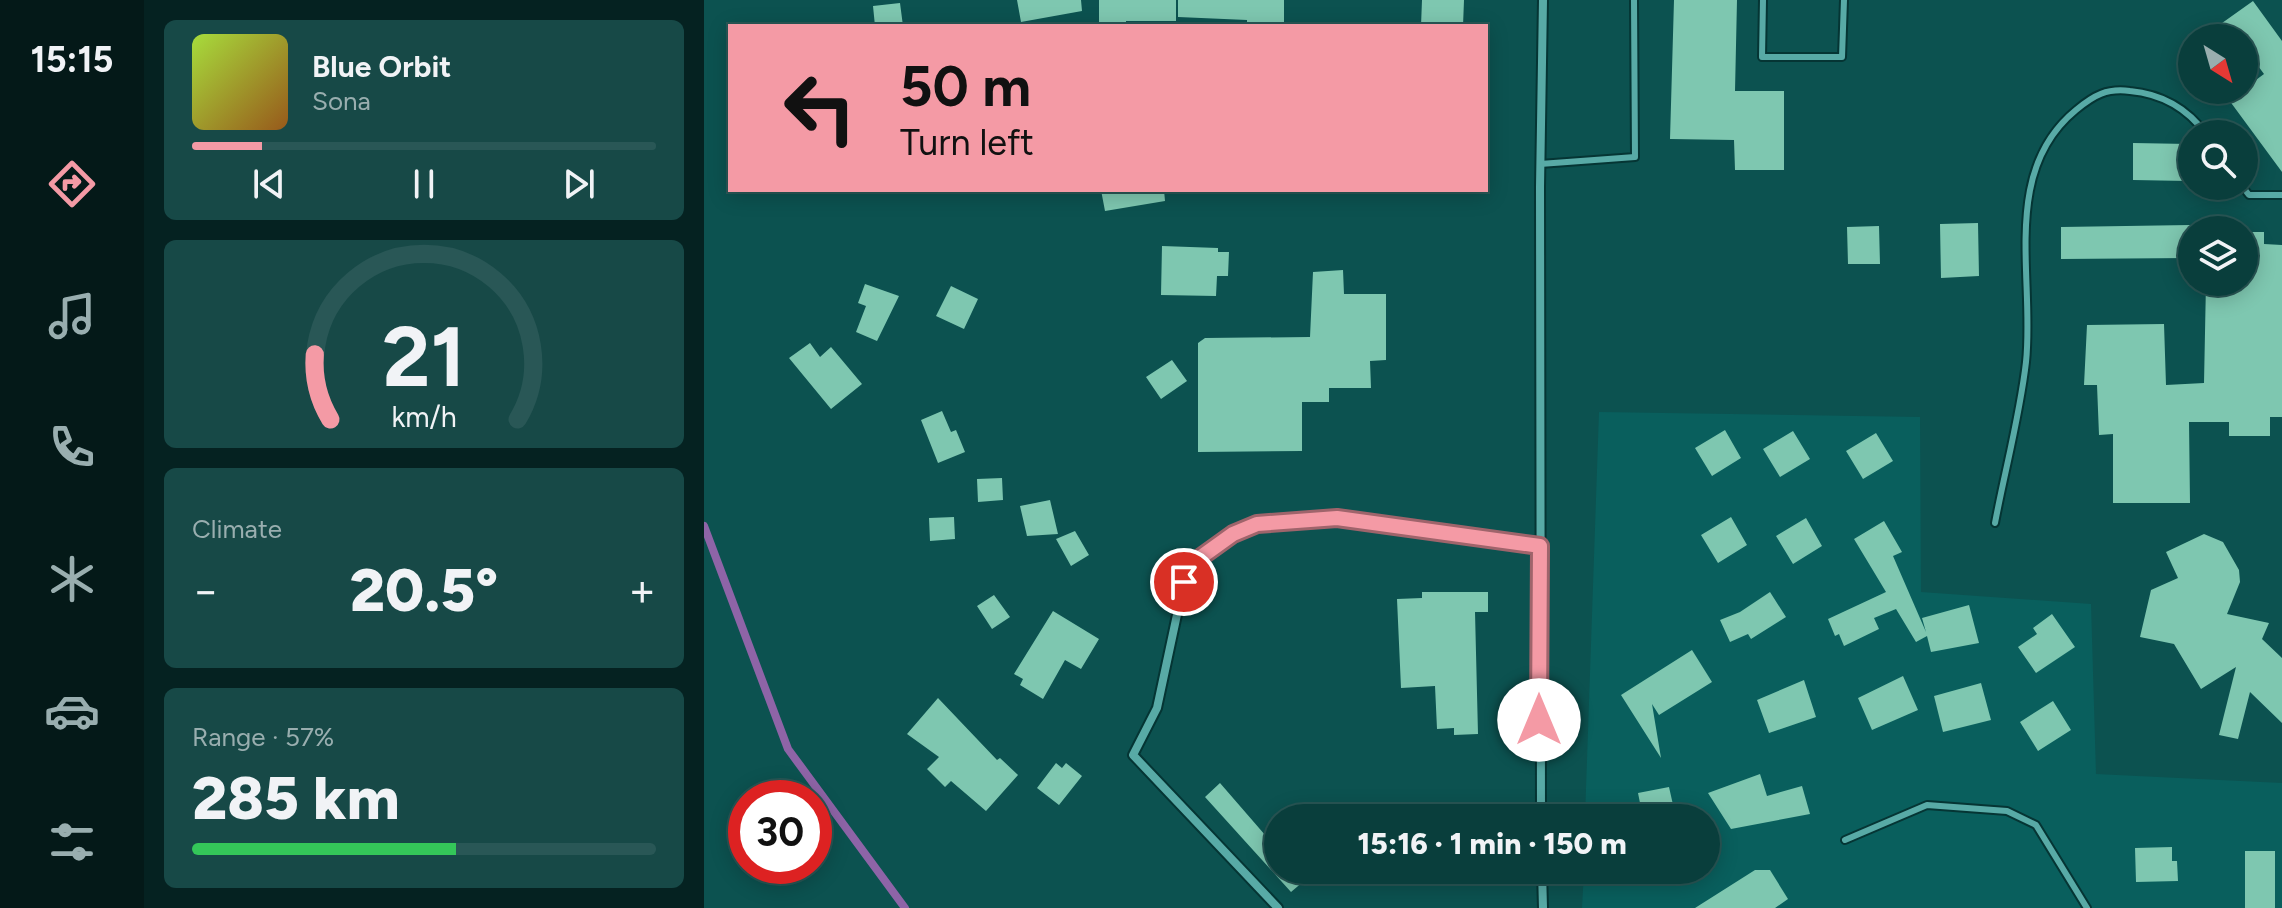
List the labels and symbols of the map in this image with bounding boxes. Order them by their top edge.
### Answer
north arrow [2178,24,2258,104]
pin [1150,548,1218,616]
position arrow [1497,678,1581,762]
speed limit sign: 30 [728,780,832,884]

